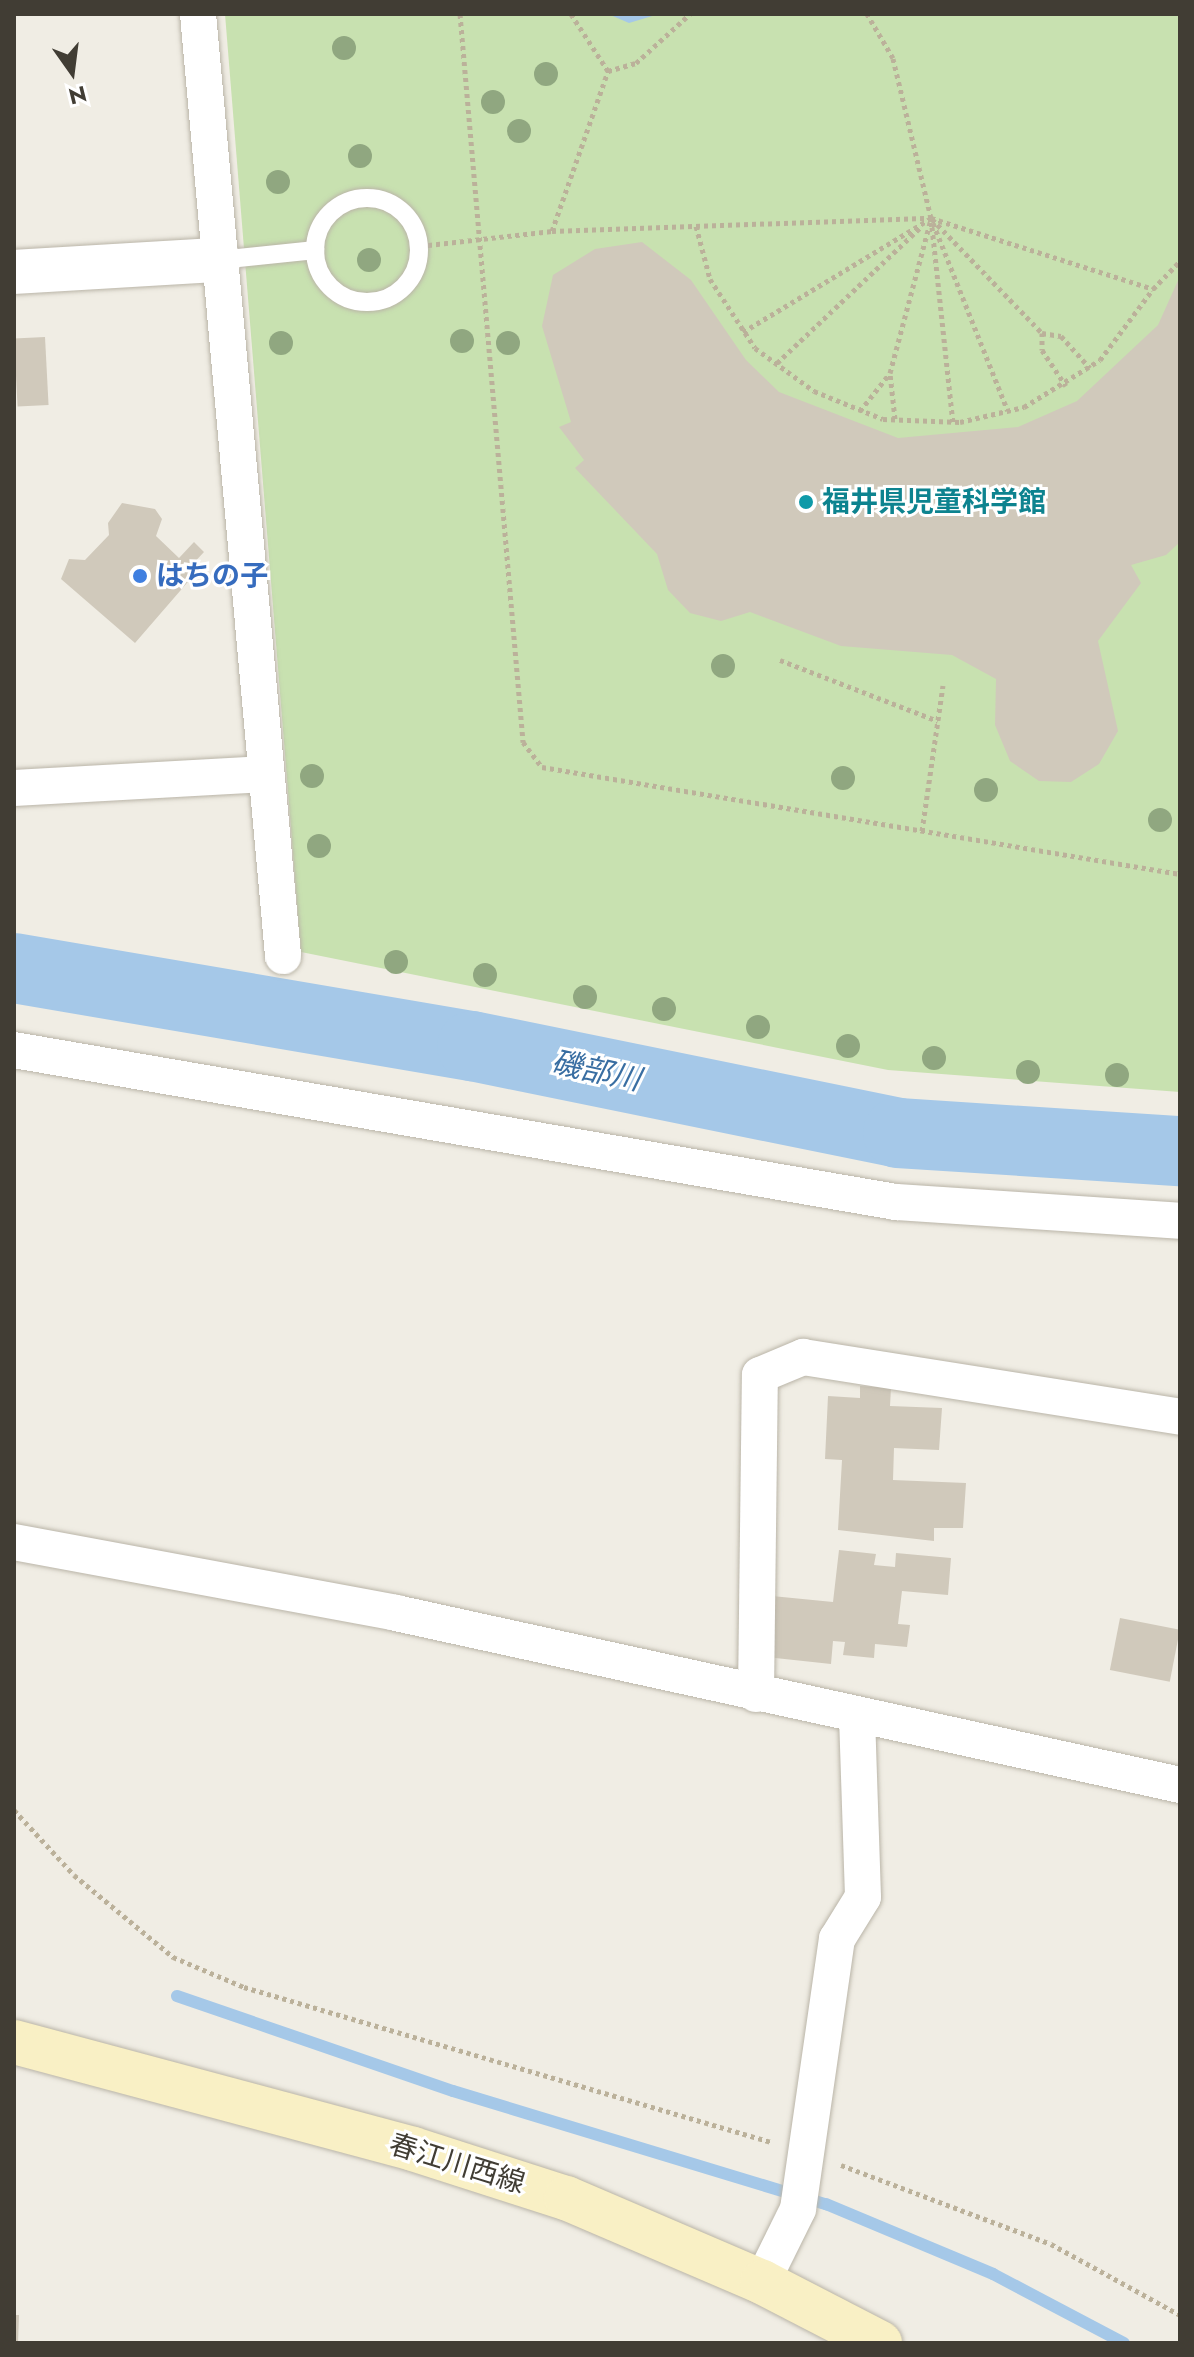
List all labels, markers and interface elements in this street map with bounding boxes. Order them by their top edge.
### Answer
north arrow [32,32,112,112]
text: N [65,78,90,113]
place label: 福井県児童科学館 [822,485,1046,519]
marker: 福井県児童科学館 [797,493,815,511]
place label: はちの子 [156,559,268,593]
marker: はちの子 [131,567,149,585]
water label: 磯部川 [548,1044,644,1098]
street label: 春江川西線 [385,2127,529,2201]

